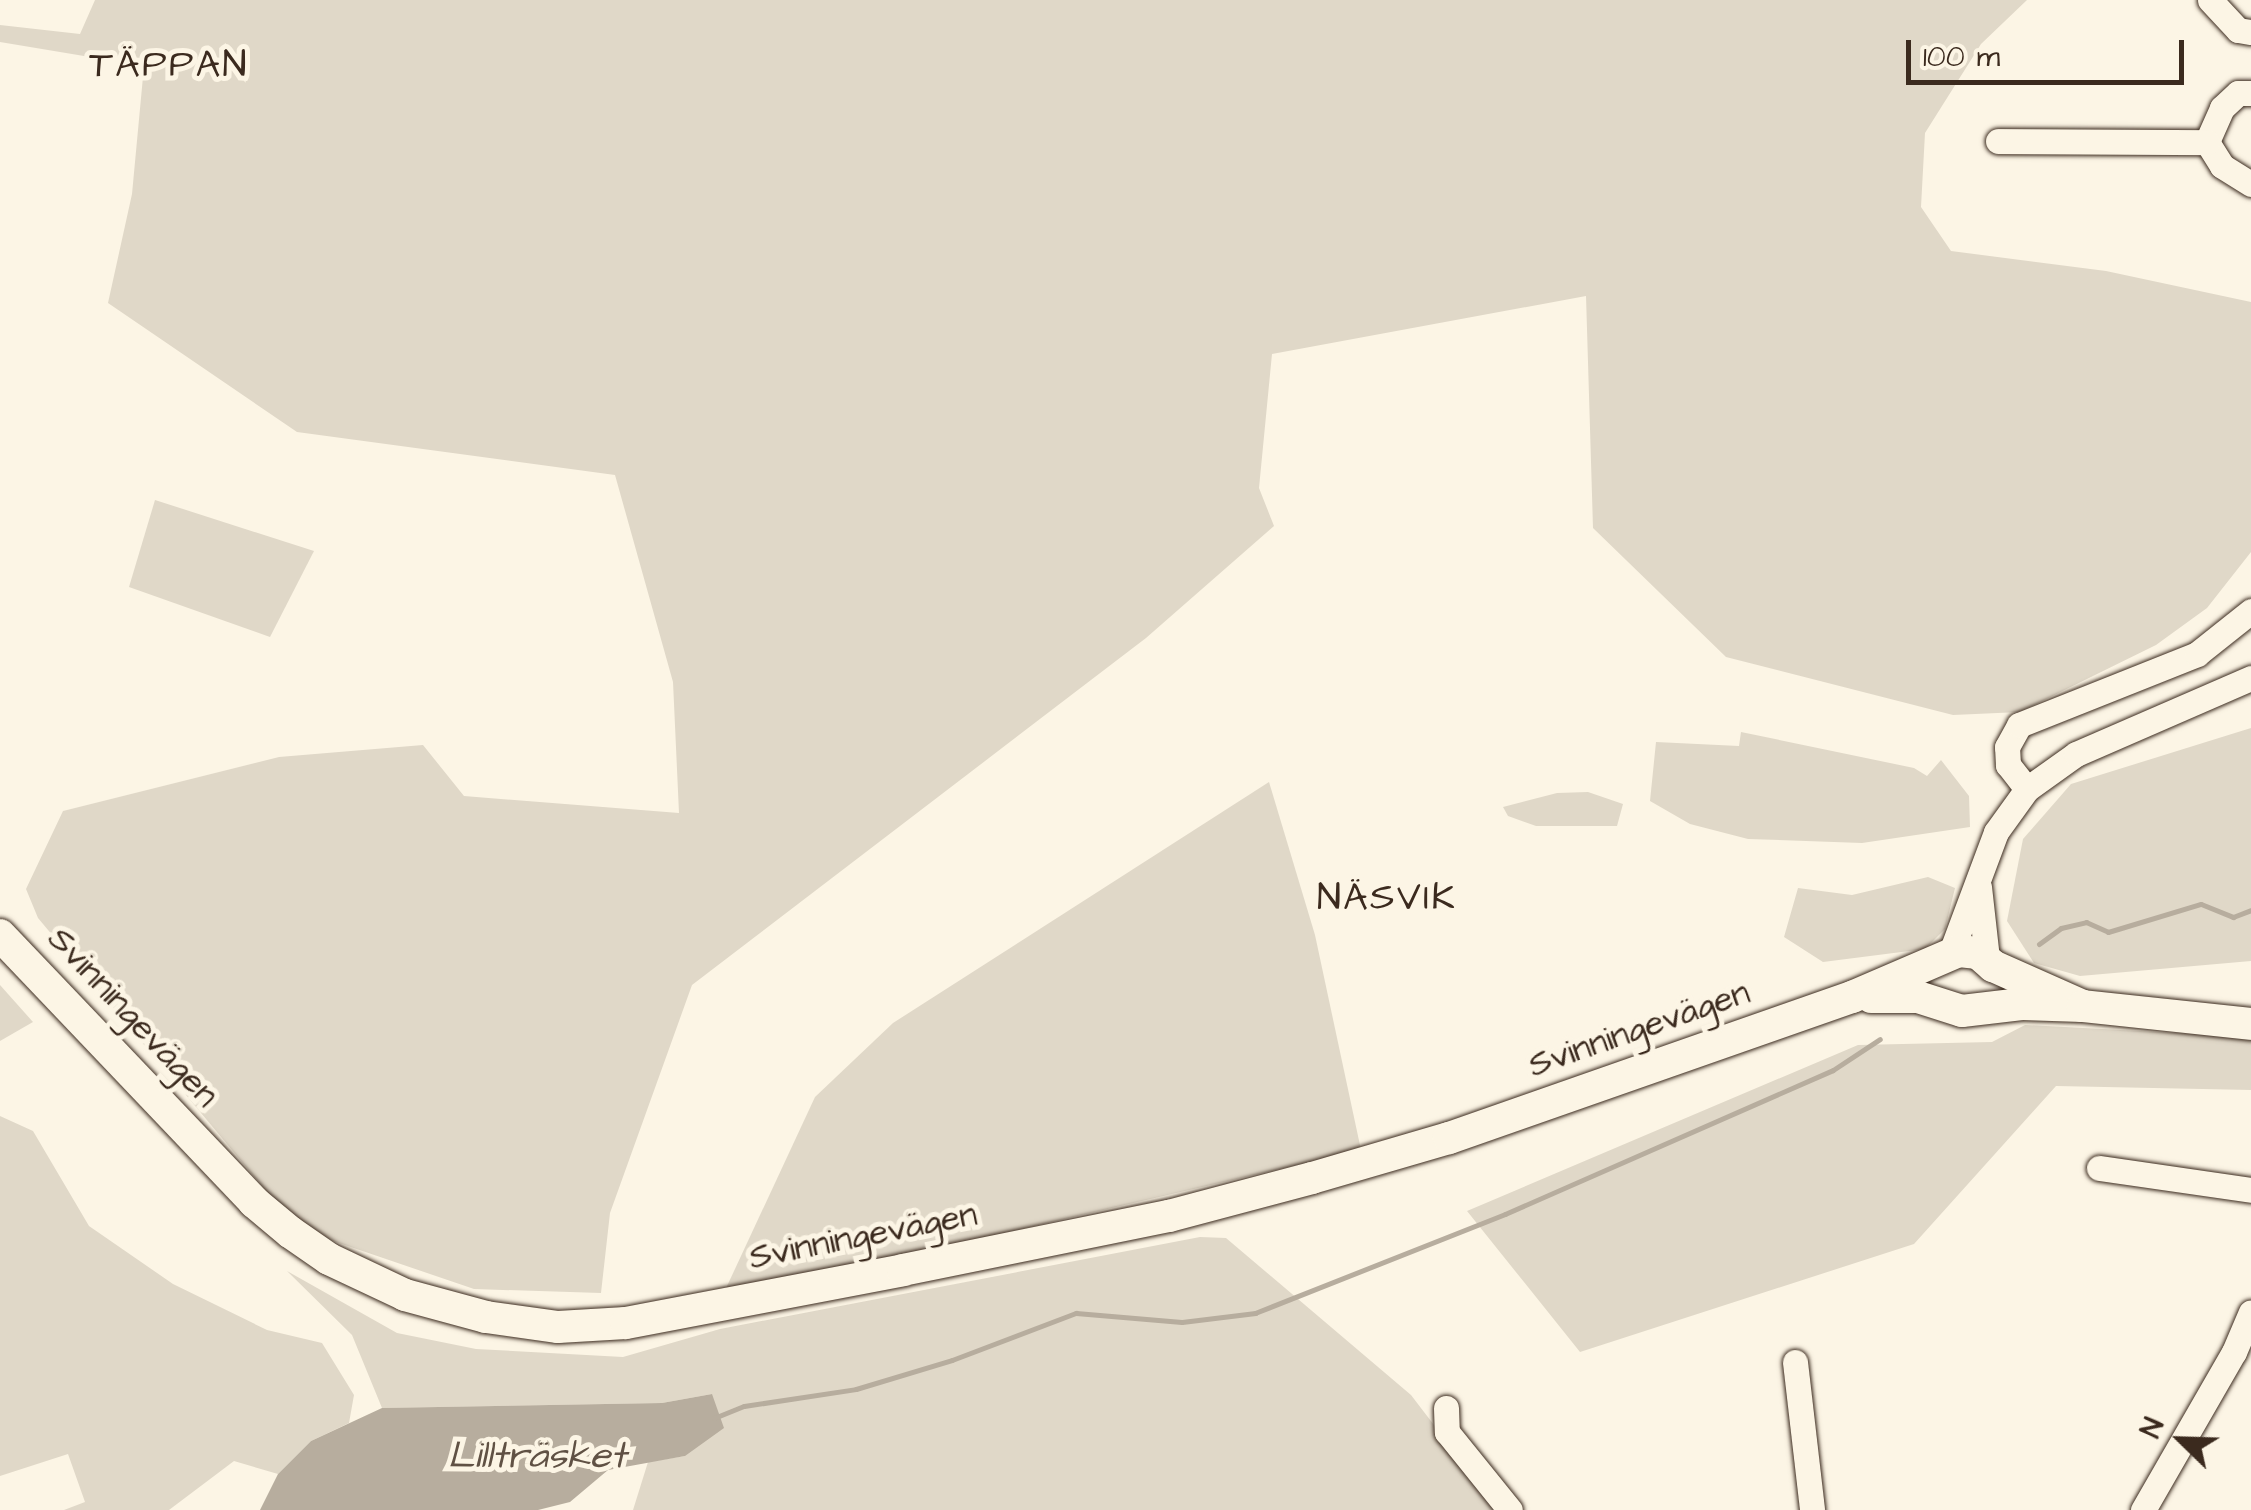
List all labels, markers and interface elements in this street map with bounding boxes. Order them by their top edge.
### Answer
scale bar [1911,20,2188,82]
text: 100 m [1923,36,2000,78]
district label: TÄPPAN [89,43,249,89]
district label: NÄSVIK [1317,876,1457,922]
street label: Svinningevägen [39,918,227,1116]
street label: Svinningevägen [1523,972,1755,1086]
street label: Svinningevägen [746,1193,980,1279]
north arrow [2131,1390,2231,1490]
text: N [2132,1412,2174,1444]
water label: Lillträsket [448,1434,626,1480]

